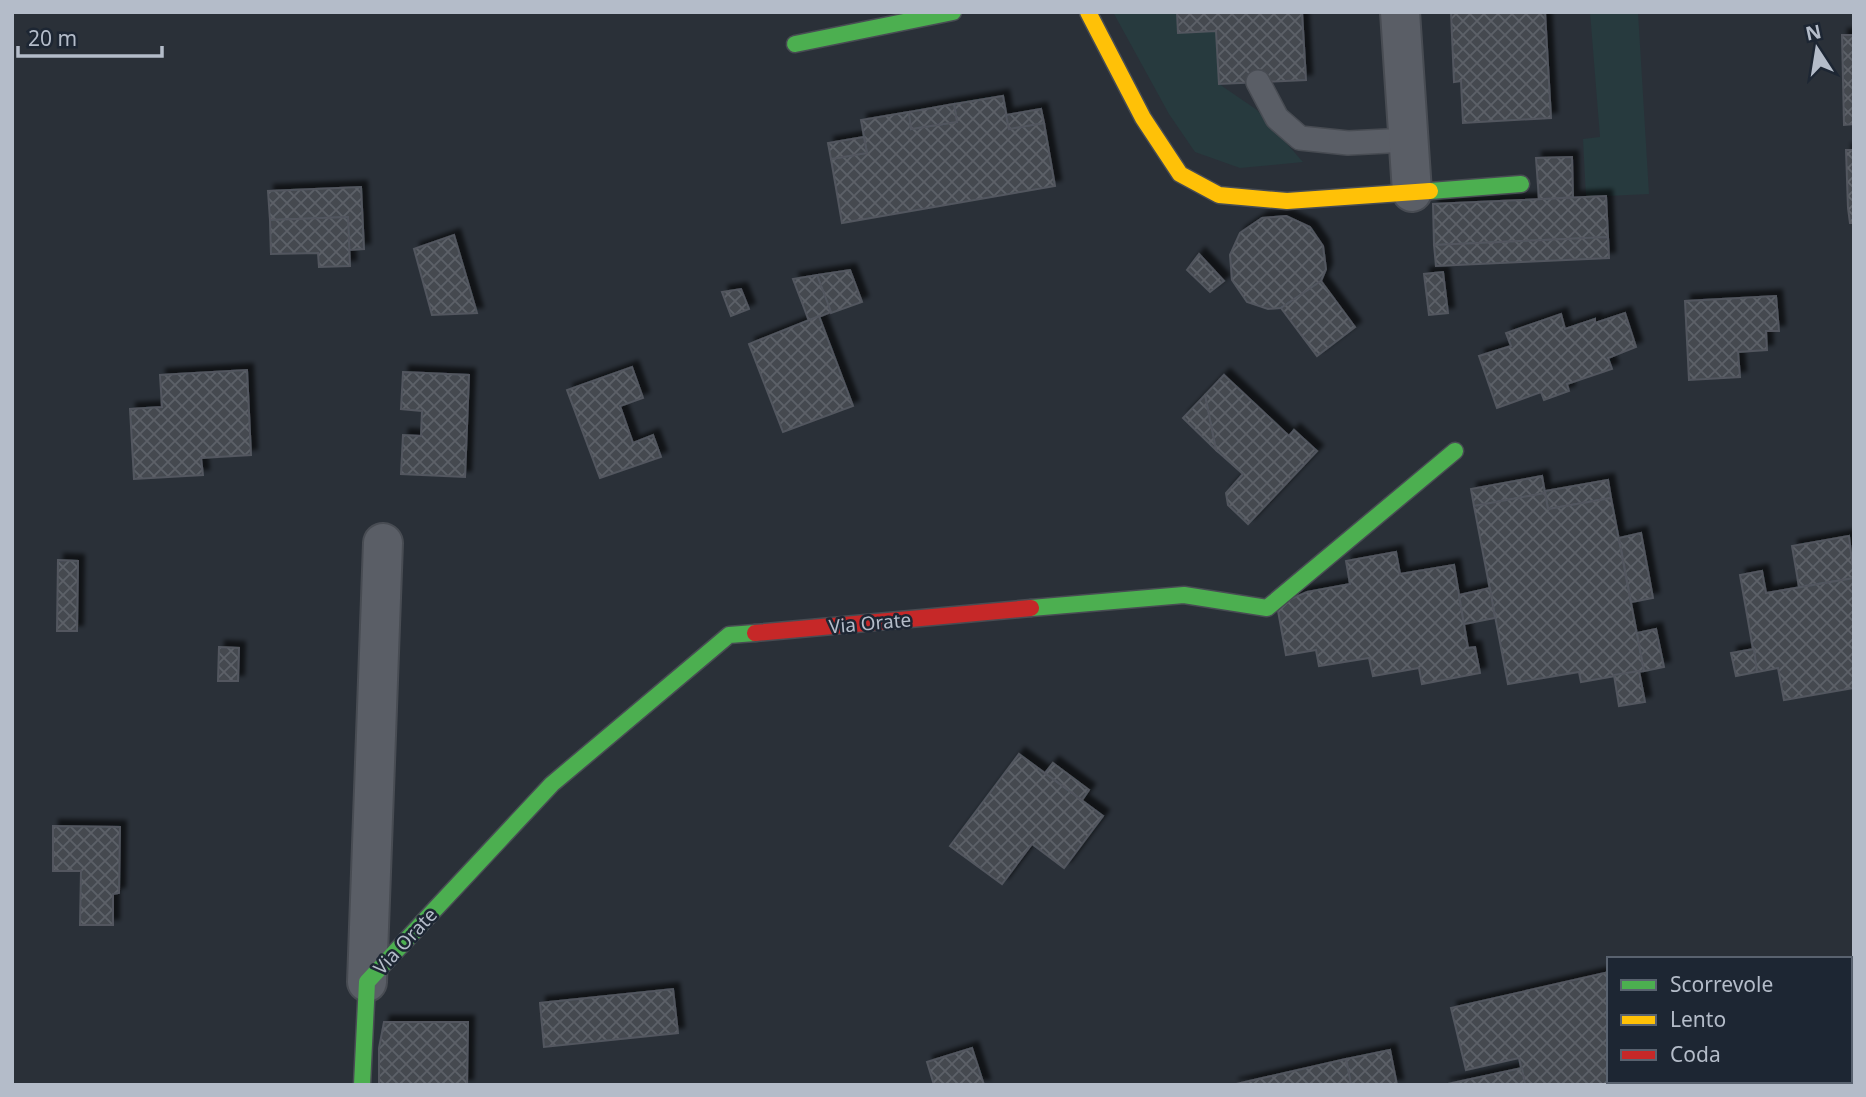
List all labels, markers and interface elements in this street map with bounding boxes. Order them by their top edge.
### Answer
scale bar [18,14,161,58]
north arrow [1782,14,1852,84]
text: N [1803,18,1824,47]
text: 20 m [28,24,77,52]
street label: Via Orate [828,606,912,640]
street label: Via Orate [367,902,443,980]
legend [1607,957,1852,1083]
text: Scorrevole [1670,970,1773,998]
text: Lento [1670,1005,1726,1033]
text: Coda [1670,1040,1721,1068]

